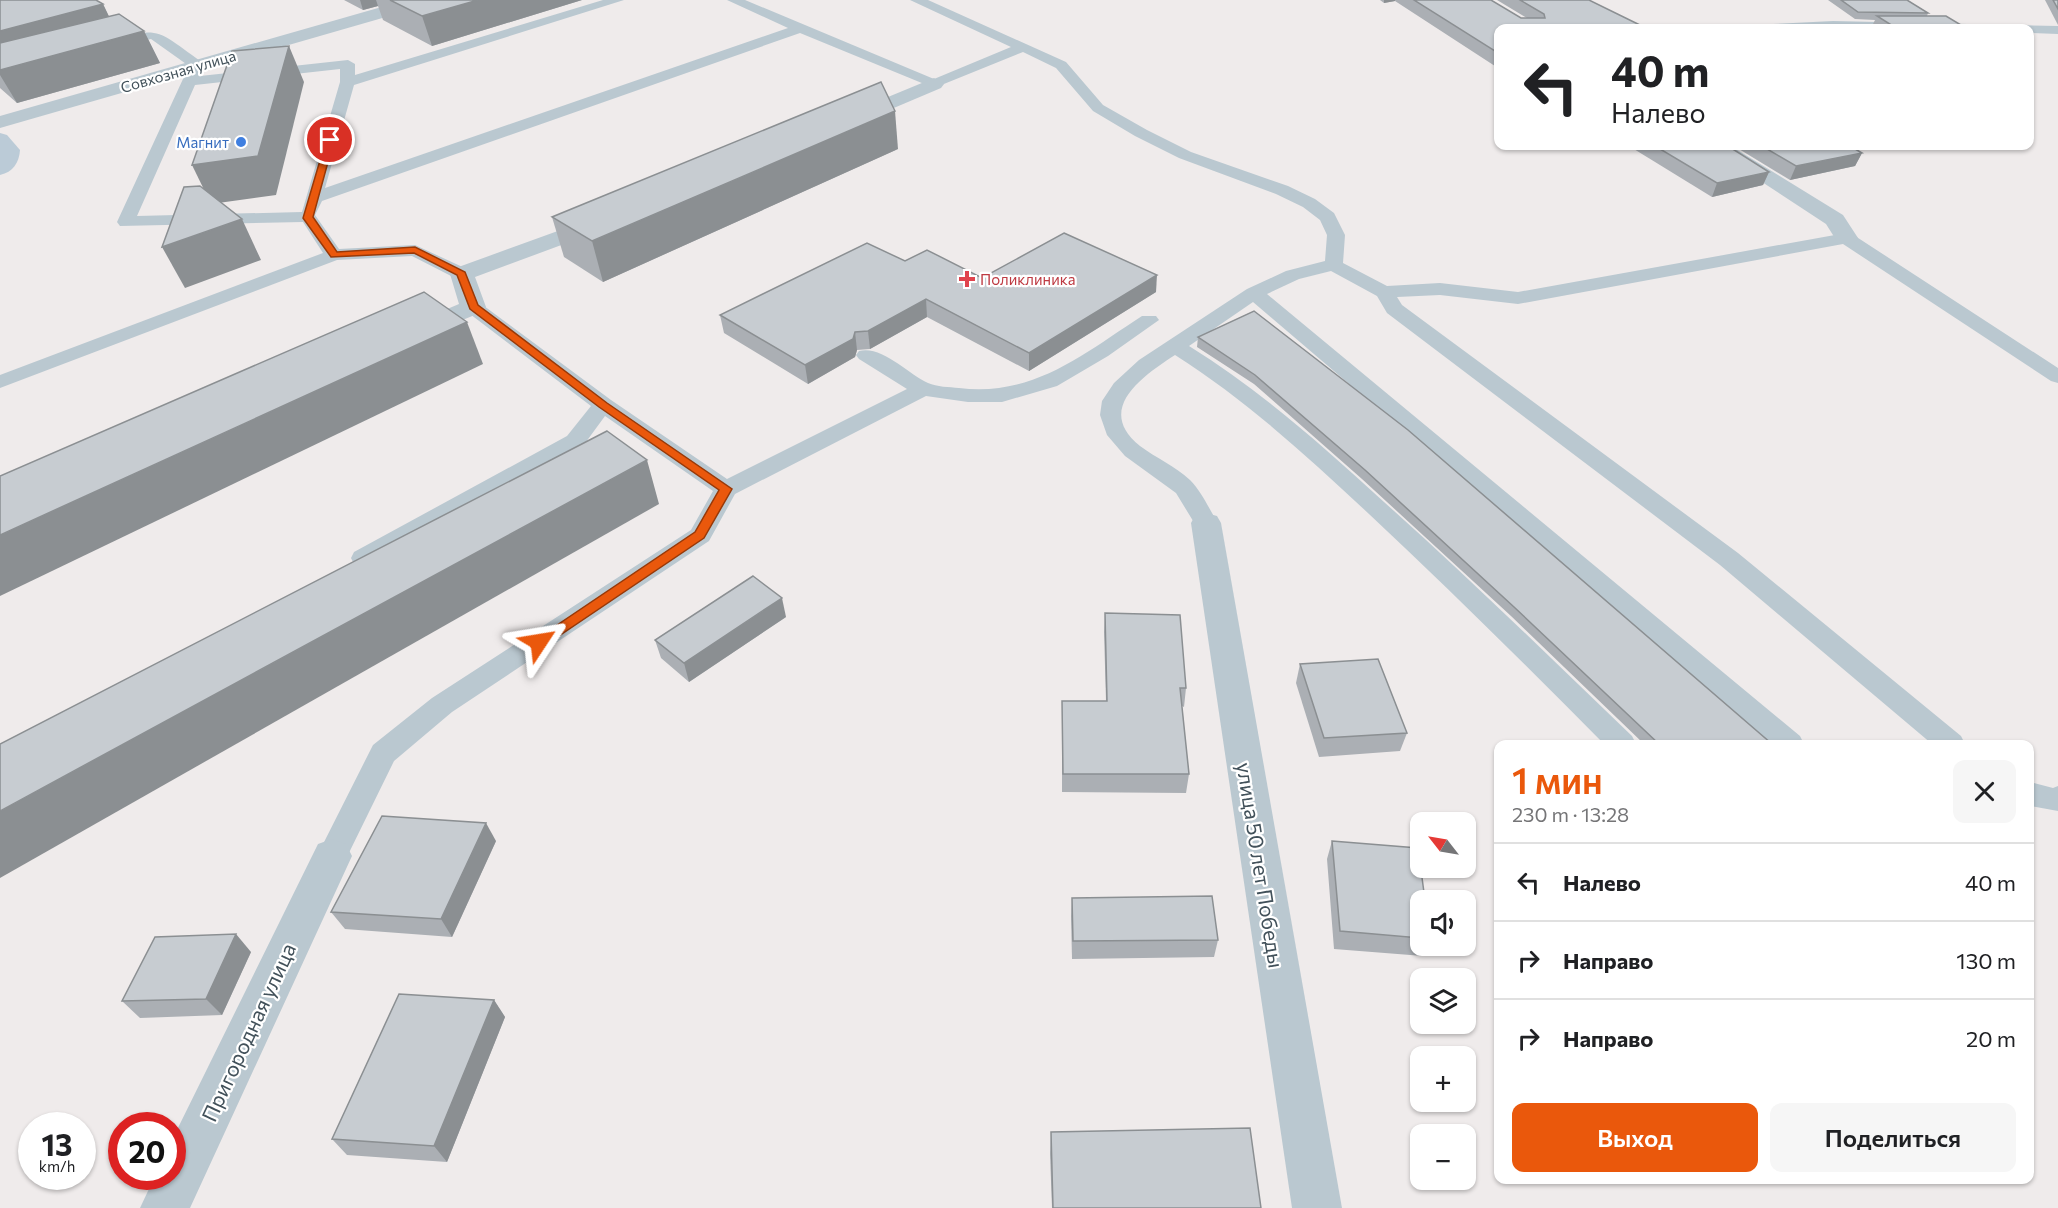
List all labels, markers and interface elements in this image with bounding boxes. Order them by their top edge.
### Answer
text: 40 m [1611,44,1709,96]
street label: Совхозная улица [118,46,238,96]
icon: left [1512,48,1590,126]
text: Налево [1611,96,1706,129]
pin [304,114,355,165]
icon: arrive [313,123,346,156]
place label: Магнит [176,133,229,151]
marker: Магнит [234,135,248,149]
marker: Поликлиника [958,270,976,288]
place label: Поликлиника [980,270,1076,288]
position arrow [507,610,571,674]
text: 1 мин [1512,757,1603,801]
street label: улица 50 лет Победы [1232,760,1290,970]
button: close [1953,760,2016,823]
text: 230 m · 13:28 [1512,802,1629,826]
north arrow [1410,812,1476,878]
map controls [1410,812,1476,1190]
icon: left [1512,866,1545,899]
text: Налево [1563,869,1641,896]
text: 40 m [1965,869,2016,896]
button: sound [1410,890,1476,956]
street label: Пригородная улица [196,939,300,1125]
icon: right [1512,944,1545,977]
text: Направо [1563,947,1653,974]
text: 130 m [1956,947,2016,974]
button: layers [1410,968,1476,1034]
icon: right [1512,1022,1545,1055]
text: Направо [1563,1025,1653,1052]
text: 20 m [1966,1025,2016,1052]
button: + [1410,1046,1476,1112]
button: Выход [1512,1103,1758,1172]
button: Поделиться [1770,1103,2016,1172]
speed limit sign: 20 [108,1112,186,1190]
button: − [1410,1124,1476,1190]
text: 13 [41,1125,73,1162]
text: km/h [39,1157,75,1175]

